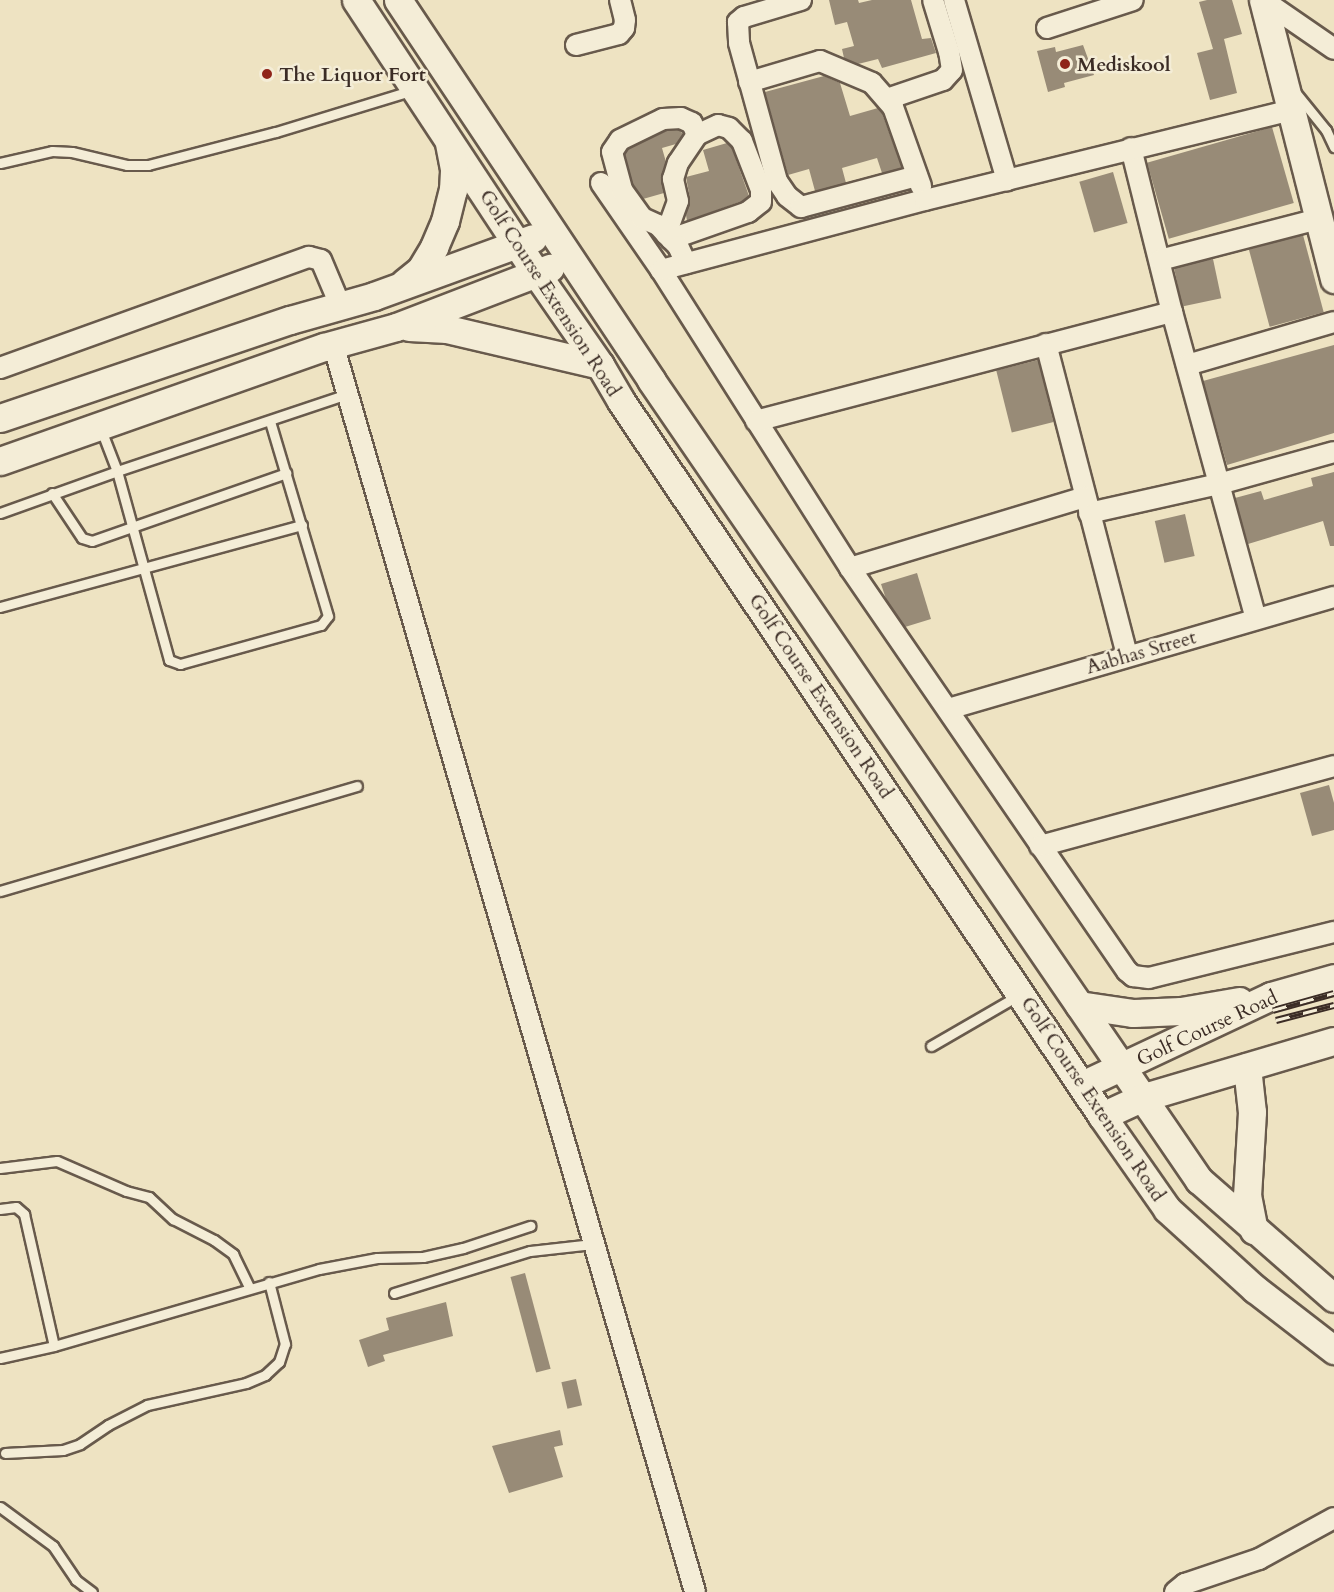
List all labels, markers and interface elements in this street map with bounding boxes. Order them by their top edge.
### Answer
place label: Mediskool [1077,52,1171,76]
marker: Mediskool [1058,57,1072,71]
place label: The Liquor Fort [279,62,426,86]
marker: The Liquor Fort [260,67,274,81]
street label: Golf Course Extension Road [474,185,626,401]
street label: Golf Course Extension Road [744,589,898,803]
street label: Aabhas Street [1083,625,1199,679]
street label: Golf Course Road [1133,985,1281,1071]
street label: Golf Course Extension Road [1016,992,1170,1206]

